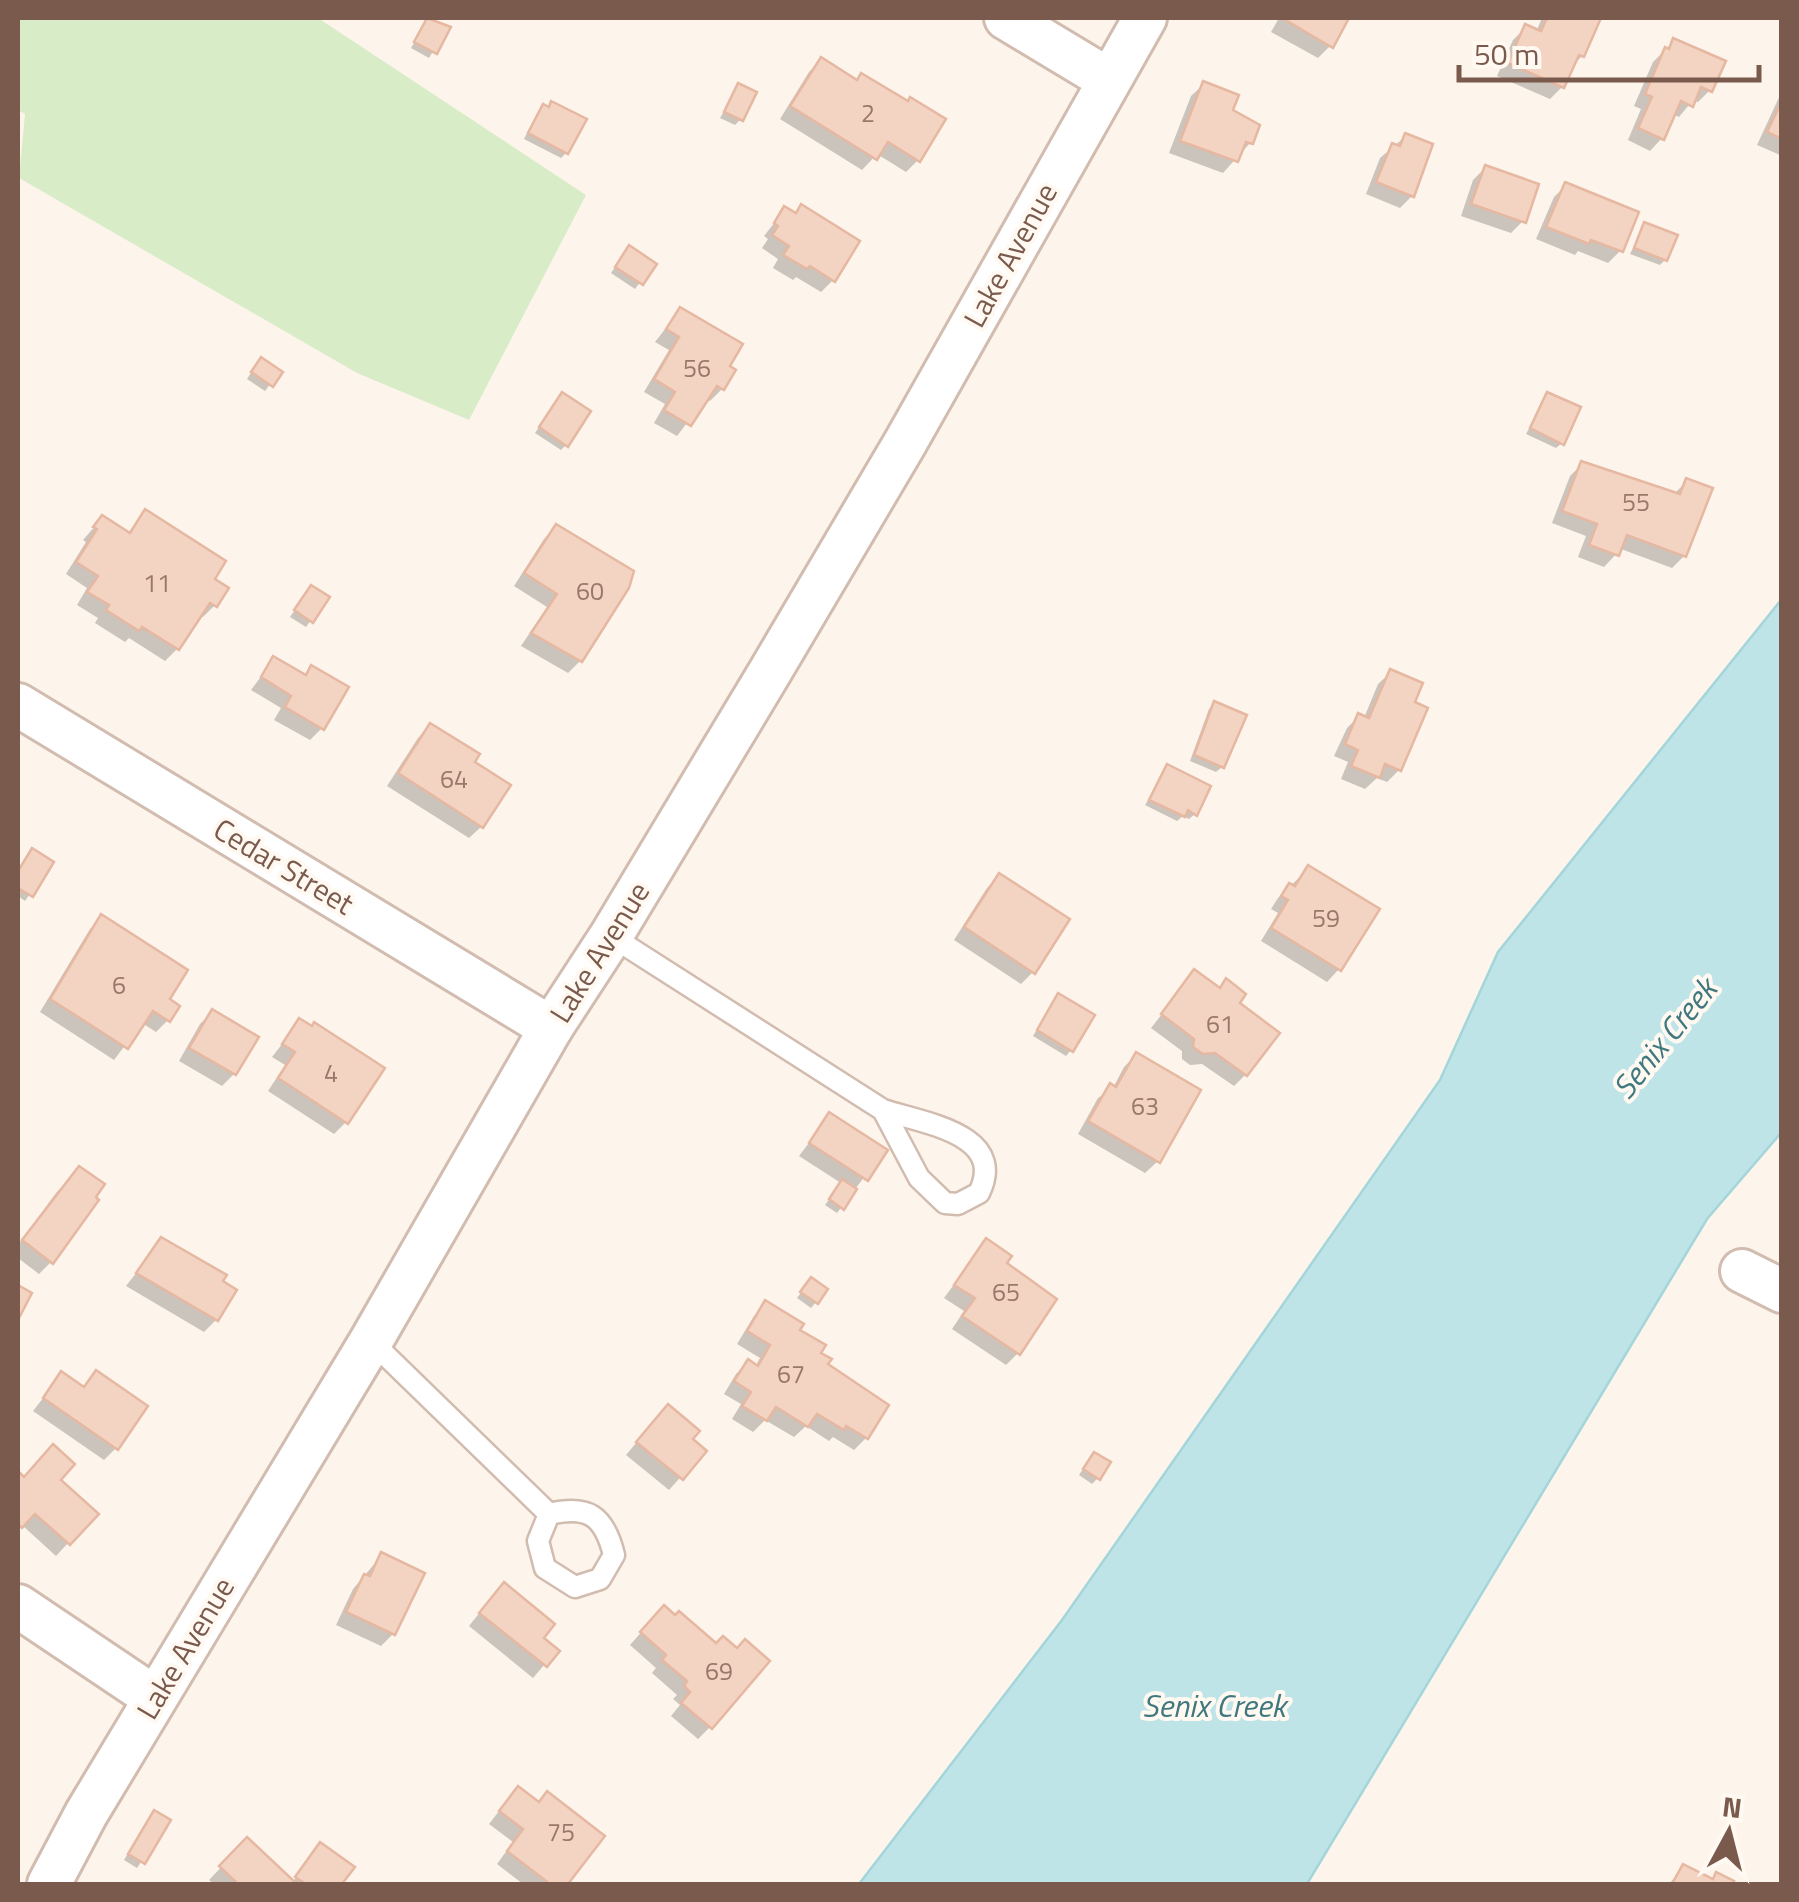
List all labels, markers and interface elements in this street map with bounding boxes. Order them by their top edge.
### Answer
scale bar [1459,20,1759,82]
text: 50 m [1474,31,1539,77]
house number: 2 [861,94,875,132]
street label: Lake Avenue [951,174,1069,336]
house number: 56 [683,349,711,387]
house number: 55 [1622,483,1650,521]
house number: 11 [143,564,171,602]
house number: 60 [576,572,604,610]
house number: 64 [440,760,468,798]
street label: Cedar Street [205,806,363,926]
street label: Lake Avenue [537,872,661,1032]
house number: 59 [1312,899,1340,937]
water label: Senix Creek [1600,964,1730,1109]
house number: 6 [112,966,126,1004]
house number: 61 [1206,1005,1234,1043]
house number: 4 [324,1054,338,1092]
house number: 63 [1131,1087,1159,1125]
house number: 65 [992,1273,1020,1311]
house number: 67 [777,1355,805,1393]
street label: Lake Avenue [124,1568,246,1728]
house number: 69 [705,1652,733,1690]
water label: Senix Creek [1142,1681,1289,1729]
north arrow [1679,1782,1779,1882]
text: N [1720,1784,1744,1829]
house number: 75 [547,1813,575,1851]

